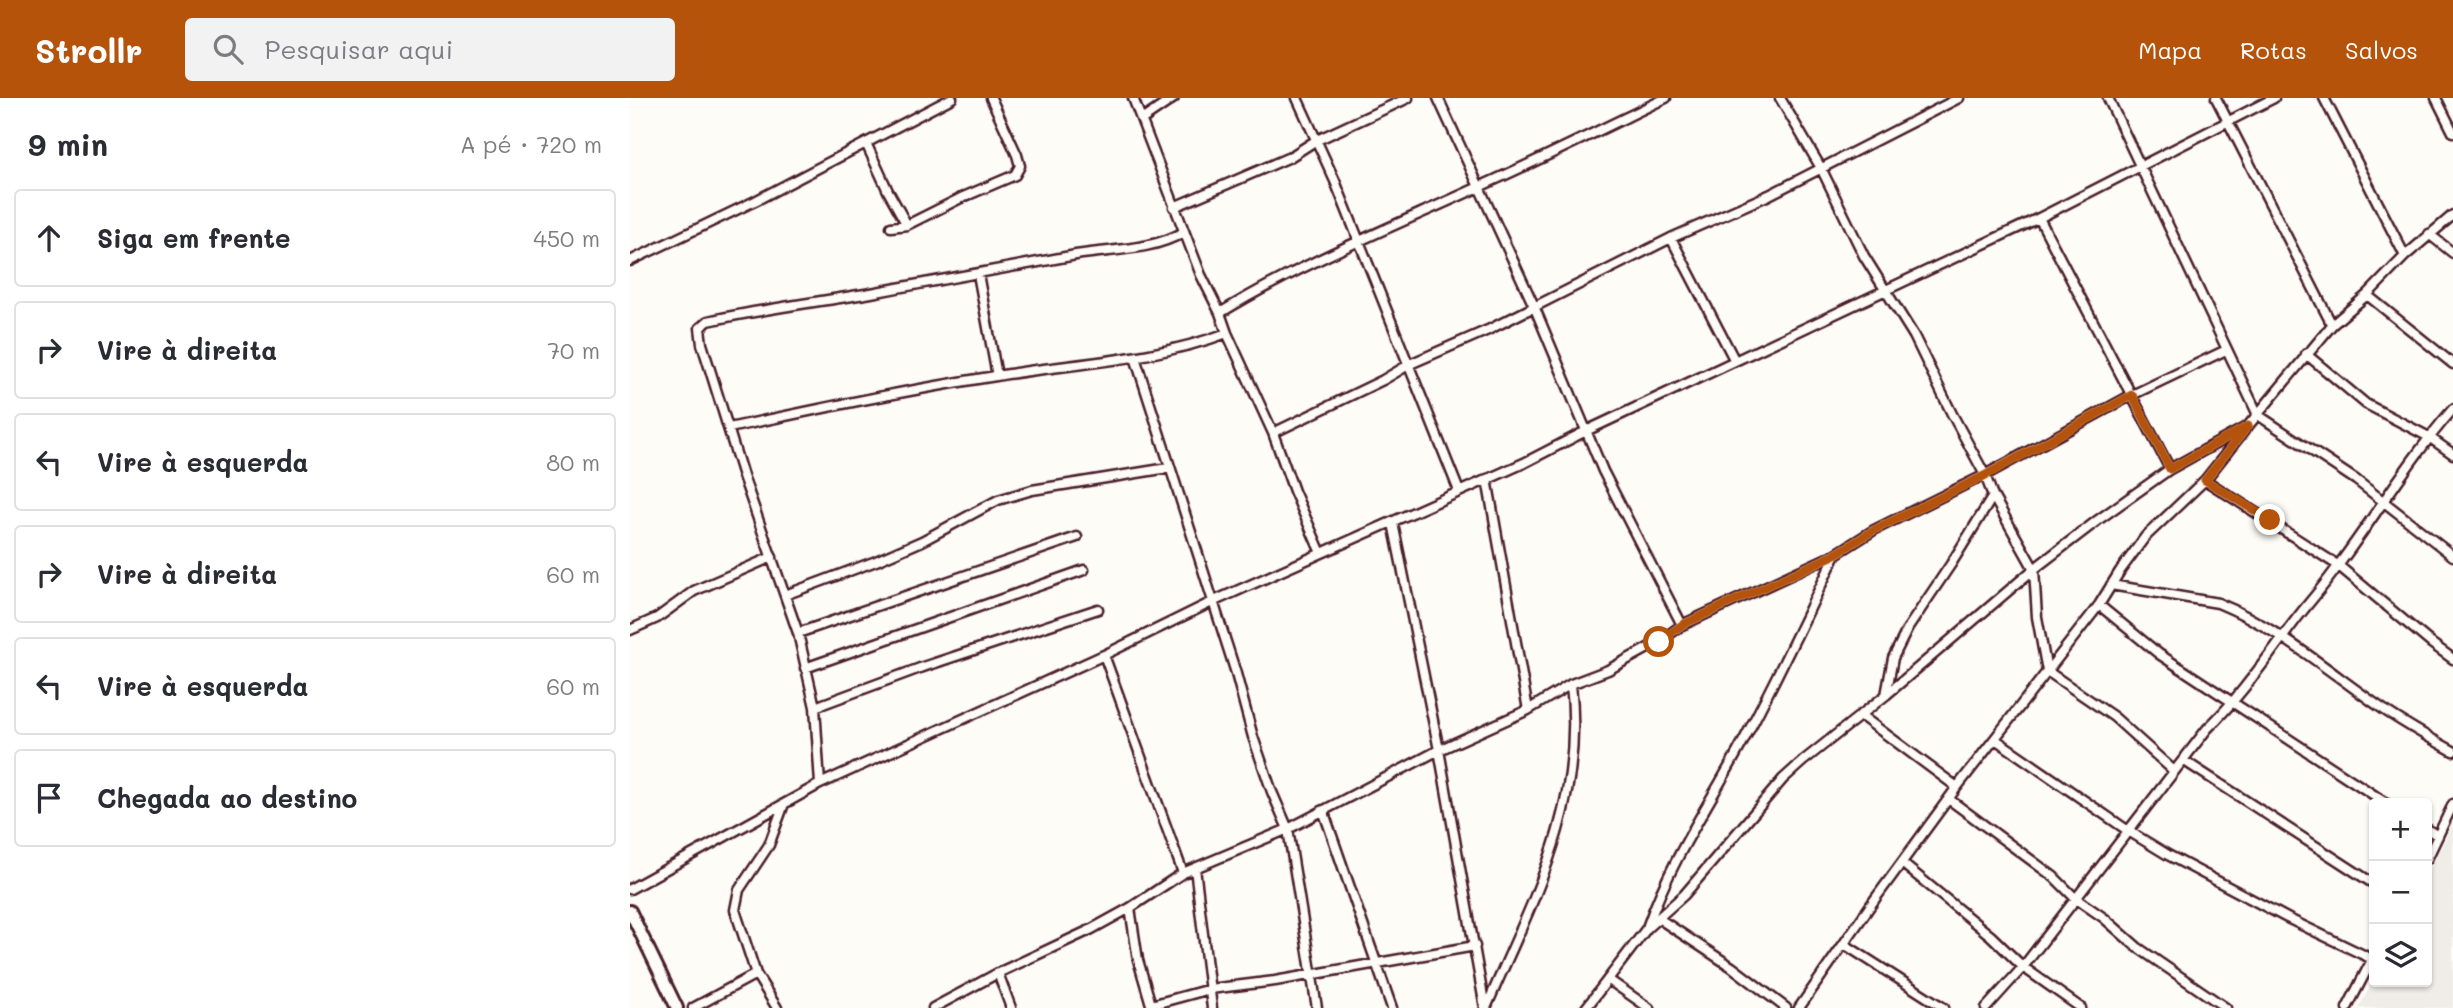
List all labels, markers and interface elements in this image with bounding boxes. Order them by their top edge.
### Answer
search box [185,18,675,81]
text: Strollr [35,28,143,71]
icon: search [209,30,247,68]
text: Pesquisar aqui [265,32,453,66]
text: Mapa [2138,34,2202,65]
text: Rotas [2240,34,2307,65]
text: Salvos [2345,34,2418,65]
text: 9 min [28,124,108,164]
text: A pé · 720 m [460,129,602,159]
icon: ahead [30,219,68,257]
text: Siga em frente [97,221,291,255]
text: 450 m [533,223,600,253]
icon: right [30,331,68,369]
text: Vire à direita [97,333,277,367]
text: 70 m [547,335,600,365]
icon: left [30,443,68,481]
text: Vire à esquerda [97,445,308,479]
text: 80 m [546,447,600,477]
route end [2254,504,2285,535]
icon: right [30,555,68,593]
text: Vire à direita [97,557,277,591]
text: 60 m [546,559,600,589]
route start [1643,626,1674,657]
icon: left [30,667,68,705]
text: Vire à esquerda [97,669,308,703]
text: 60 m [546,671,600,701]
icon: arrive [30,779,68,817]
text: Chegada ao destino [97,781,357,815]
map controls [2369,798,2432,987]
button: + [2369,798,2432,861]
button: − [2369,861,2432,924]
button: layers [2369,924,2432,987]

